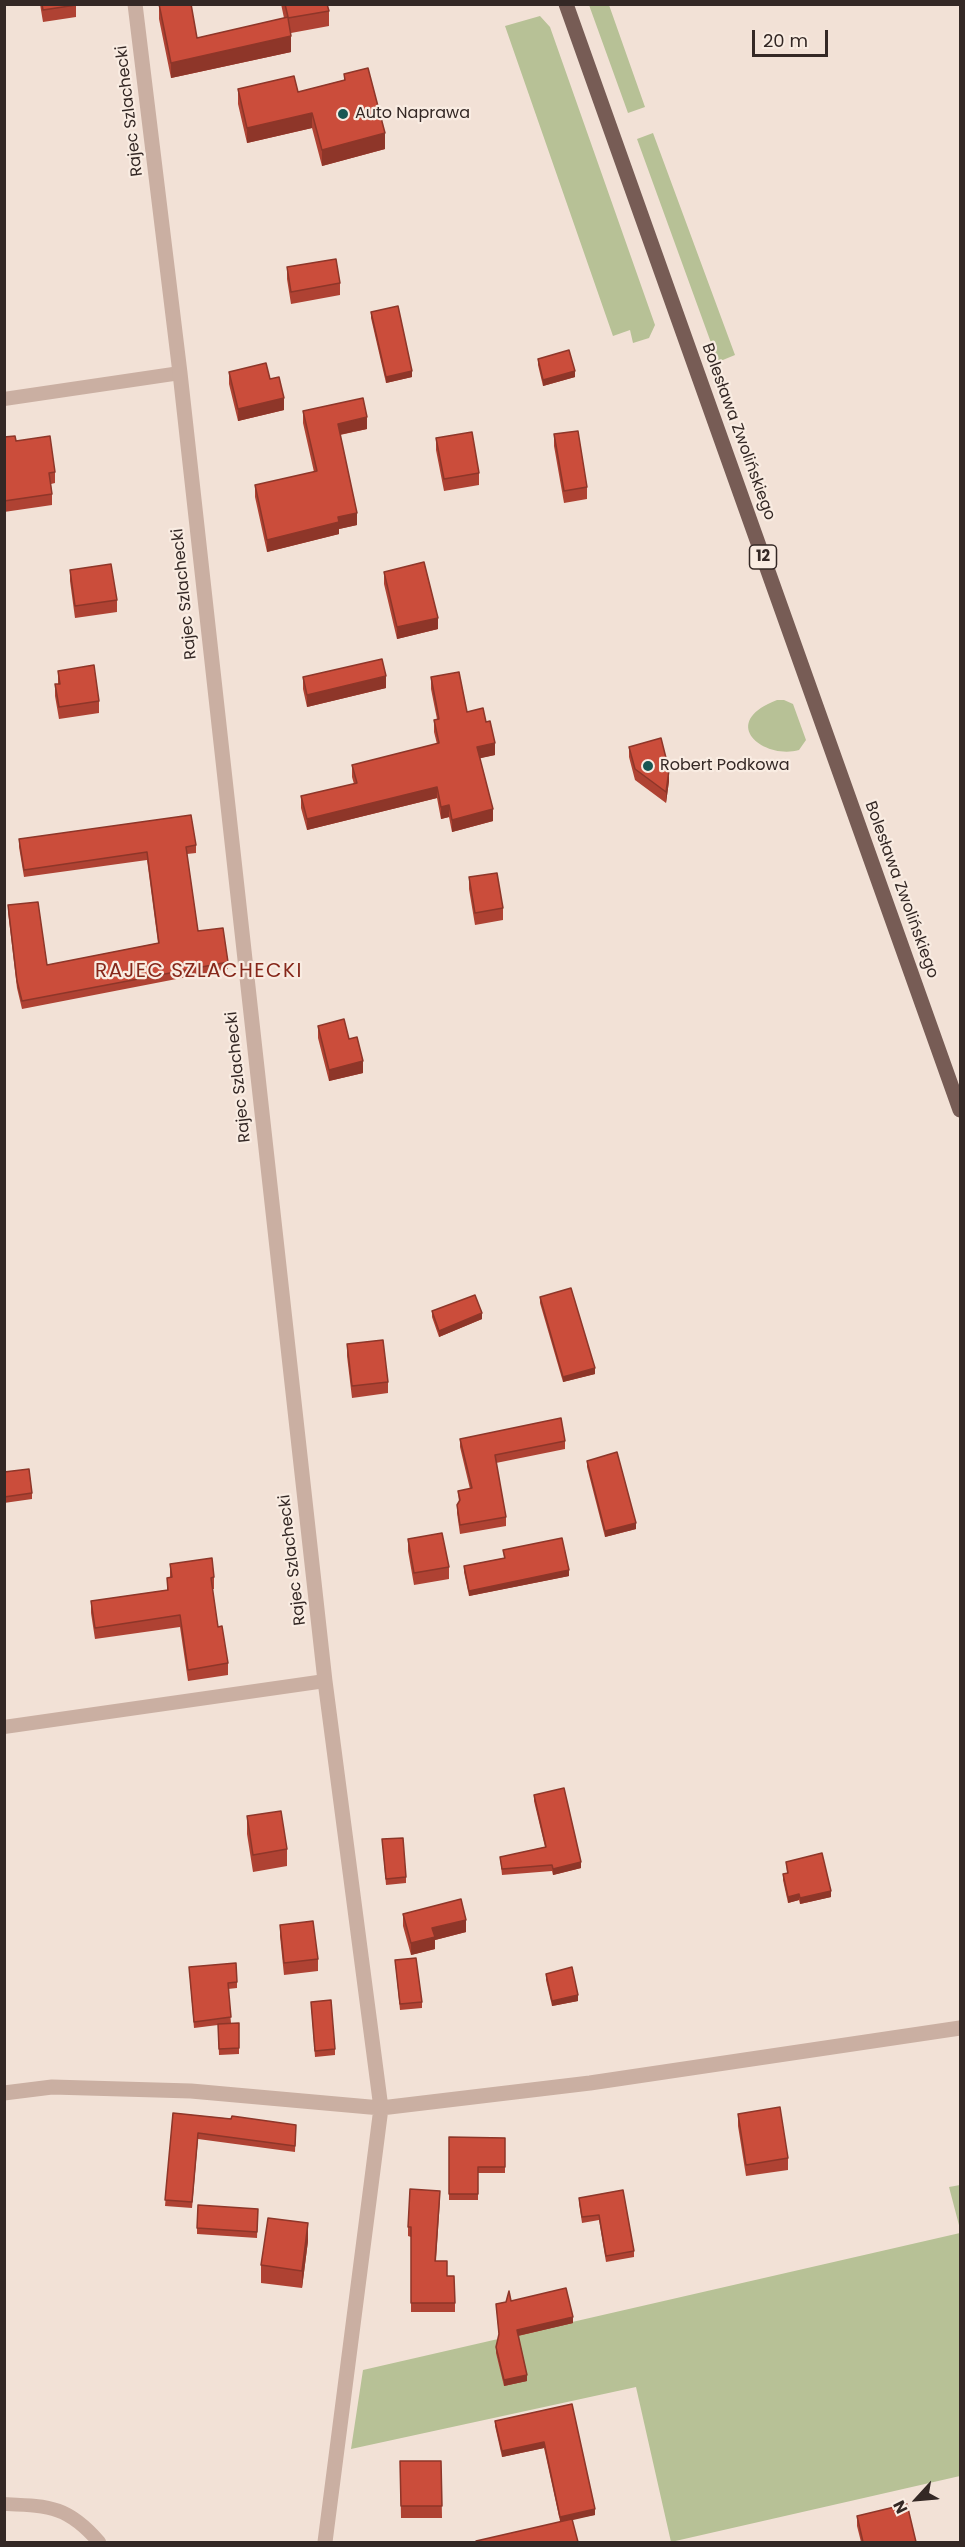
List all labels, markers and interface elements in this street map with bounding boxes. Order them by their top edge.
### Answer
scale bar [755,18,832,56]
text: 20 m [763,28,808,53]
street label: Rajec Szlachecki [112,45,148,177]
place label: Auto Naprawa [355,104,470,124]
marker: Auto Naprawa [336,107,350,121]
street label: Bolesława Zwolińskiego [697,341,779,523]
street label: Rajec Szlachecki [169,528,201,660]
road number: 12 [750,545,777,569]
place label: Robert Podkowa [660,756,790,776]
marker: Robert Podkowa [641,759,655,773]
street label: Bolesława Zwolińskiego [860,799,942,981]
district label: RAJEC SZLACHECKI [95,960,303,984]
street label: Rajec Szlachecki [223,1011,255,1143]
street label: Rajec Szlachecki [275,1494,311,1626]
north arrow [887,2469,947,2529]
text: N [887,2497,913,2518]

